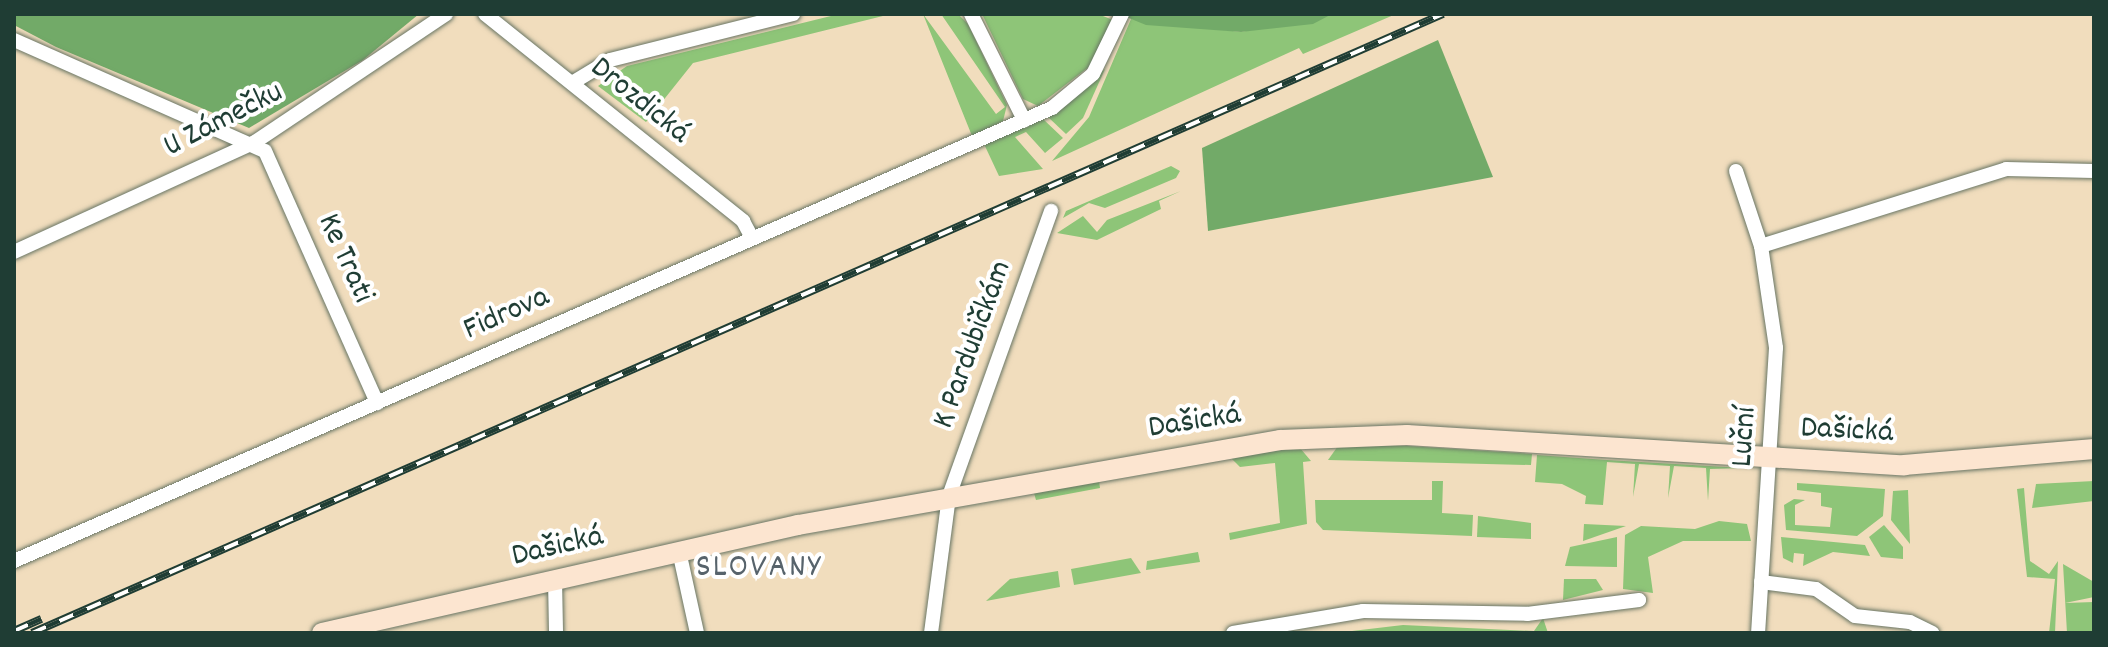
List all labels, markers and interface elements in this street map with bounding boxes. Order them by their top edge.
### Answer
street label: Drozdická [581,50,697,154]
street label: U Zámečku [158,75,290,167]
street label: Ke Trati [307,208,381,310]
street label: K Pardubičkám [926,256,1022,434]
street label: Fidrova [458,279,556,351]
street label: Dašická [1146,397,1244,449]
street label: Luční [1725,406,1767,468]
street label: Dašická [1799,410,1895,454]
street label: Dašická [508,519,608,577]
district label: SLOVANY [696,549,822,589]

